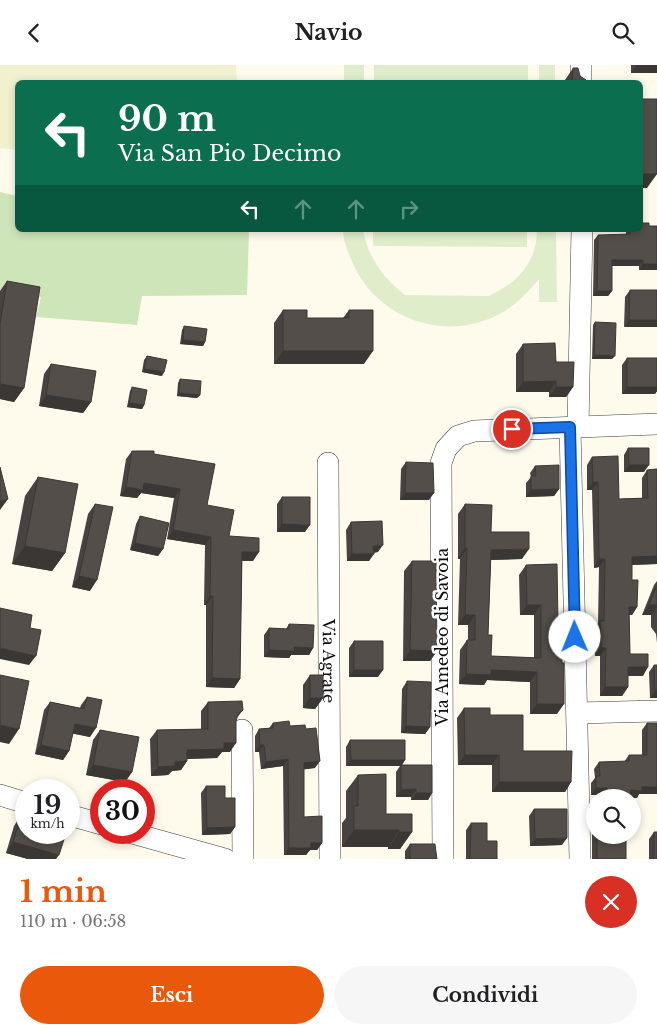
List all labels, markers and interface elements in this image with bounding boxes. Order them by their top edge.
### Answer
icon: back [20,19,48,47]
text: Navio [294,19,363,46]
icon: search [609,19,637,47]
text: 90 m [118,97,216,140]
icon: left [35,100,100,165]
text: Via San Pio Decimo [118,140,341,167]
icon: left [236,195,264,223]
icon: ahead [289,195,317,223]
icon: ahead [342,195,370,223]
icon: right [395,195,423,223]
pin [491,408,533,450]
icon: arrive [498,415,526,443]
street label: Via Amedeo di Savoia [432,548,452,727]
position arrow [548,610,600,662]
street label: Via Agrate [319,618,339,703]
speed limit sign: 30 [90,779,155,844]
map controls [586,789,641,844]
button: search [586,789,641,844]
text: 19 [34,790,61,821]
text: km/h [30,816,65,831]
text: 1 min [20,873,107,910]
button: close [585,876,637,928]
text: 110 m · 06:58 [20,911,126,931]
button: Esci [20,966,324,1024]
button: Condividi [334,966,637,1024]

